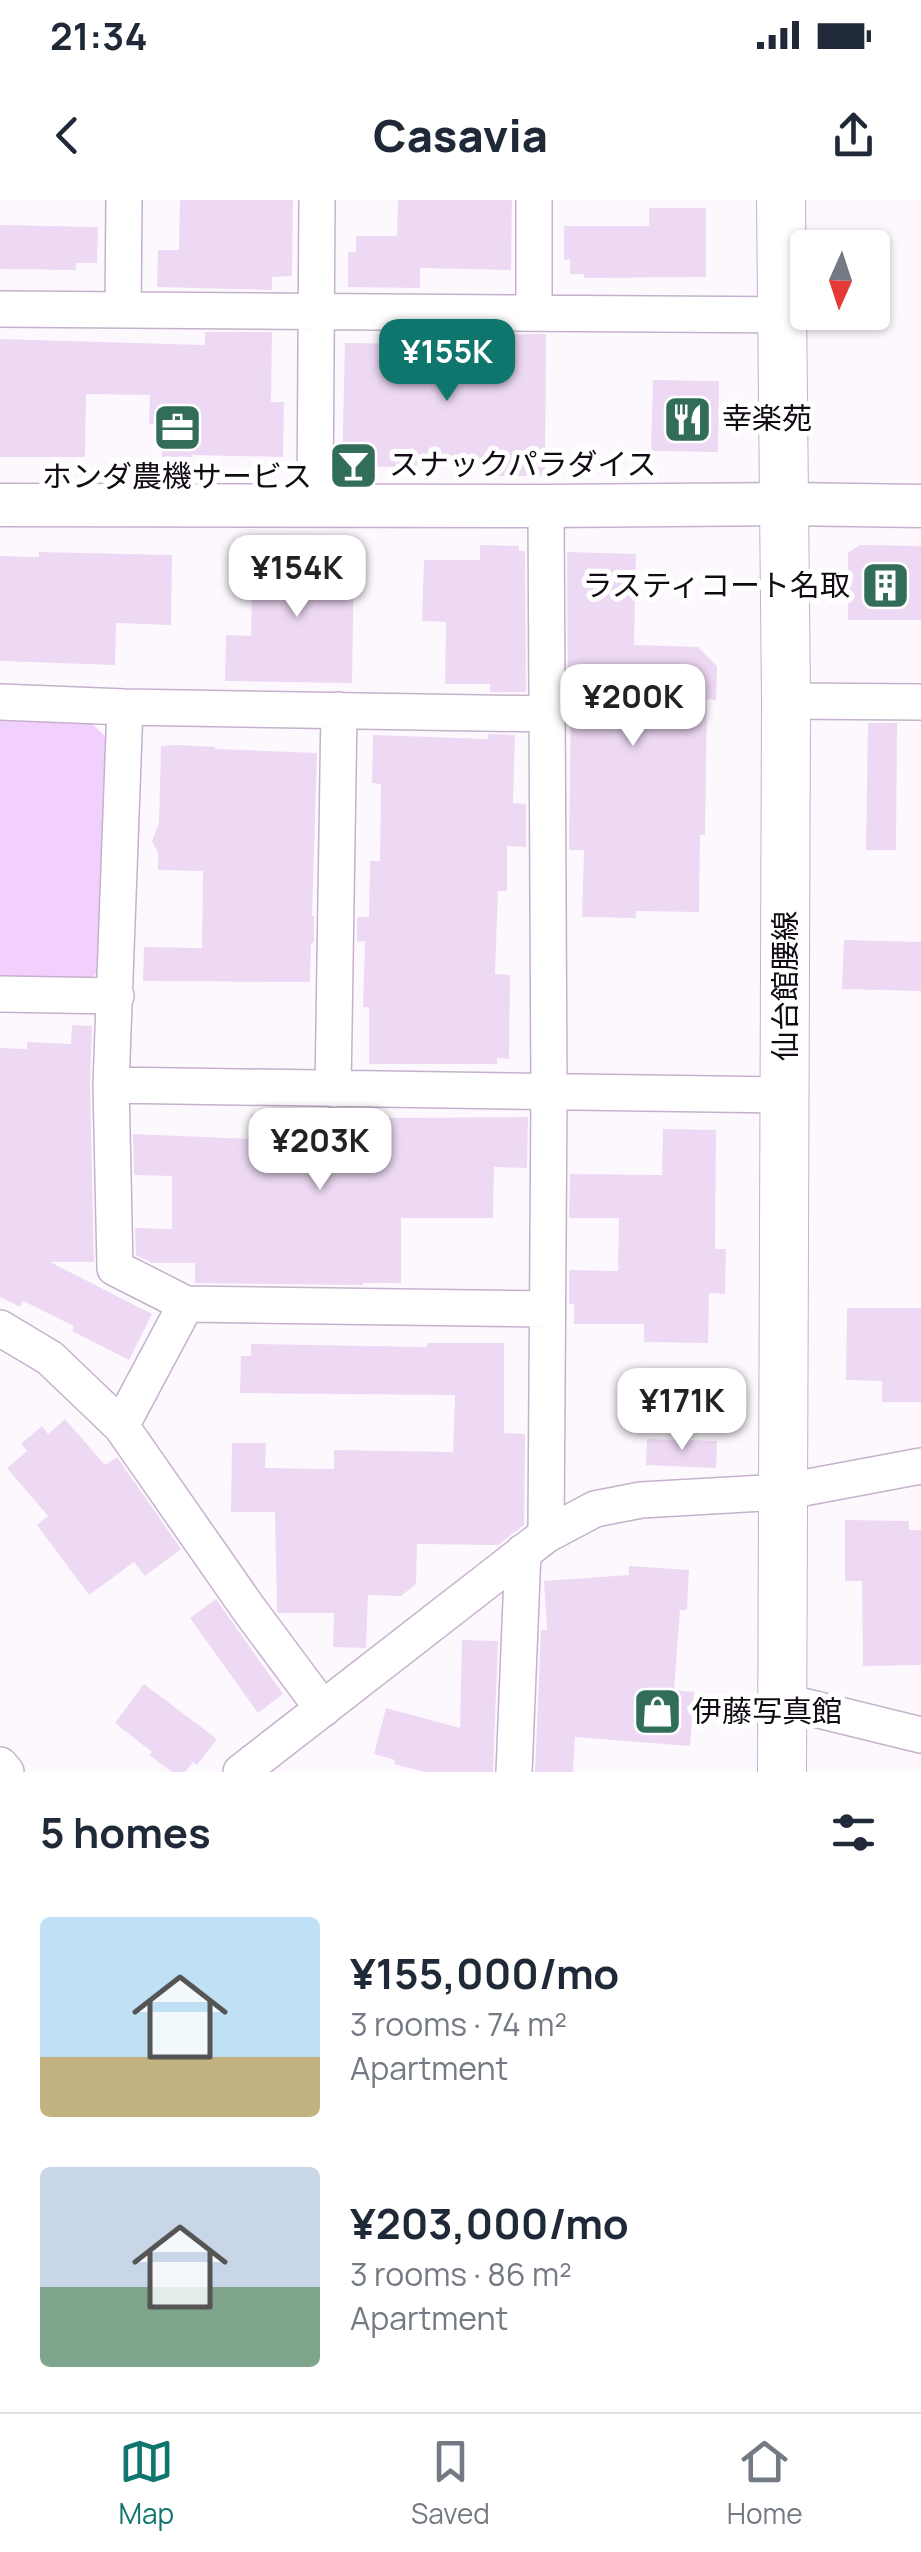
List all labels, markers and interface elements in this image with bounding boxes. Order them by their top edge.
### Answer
text: 21:34 [50,9,148,61]
text: Casavia [373,104,548,166]
icon: back [40,108,95,163]
icon: share [826,108,881,163]
north arrow [790,230,890,330]
map controls [790,230,890,330]
pin: ¥155K [377,319,517,404]
text: ¥155K [401,329,493,373]
restaurant icon: 幸楽苑 [661,393,713,445]
place label: 幸楽苑 [722,397,812,438]
office icon: ホンダ農機サービス [151,402,203,454]
bar icon: スナックパラダイス [328,439,380,491]
place label: スナックパラダイス [389,443,657,484]
place label: ホンダ農機サービス [42,455,312,496]
pin: ¥154K [227,535,367,620]
text: ¥154K [251,545,343,589]
building icon: ラスティコート名取 [859,560,911,612]
place label: ラスティコート名取 [582,564,850,605]
pin: ¥200K [563,664,703,749]
text: ¥200K [582,674,684,718]
street label: 仙台館腰線 [764,911,805,1061]
pin: ¥203K [250,1108,390,1193]
text: ¥203K [271,1118,370,1162]
pin: ¥171K [612,1368,752,1453]
text: ¥171K [639,1378,725,1422]
shop icon: 伊藤写真館 [631,1686,683,1738]
place label: 伊藤写真館 [692,1690,842,1731]
text: 5 homes [40,1803,211,1861]
icon: filters [826,1805,881,1860]
text: ¥155,000/mo [350,1944,619,2002]
icon: home [120,1957,240,2077]
text: 3 rooms · 74 m² [350,2002,567,2046]
text: Apartment [350,2046,508,2090]
text: ¥203,000/mo [350,2194,629,2252]
icon: home [120,2207,240,2327]
text: 3 rooms · 86 m² [350,2252,572,2296]
text: Apartment [350,2296,508,2340]
tab: Map [118,2434,174,2532]
tab: Saved [411,2434,490,2532]
tab: Home [727,2434,803,2532]

